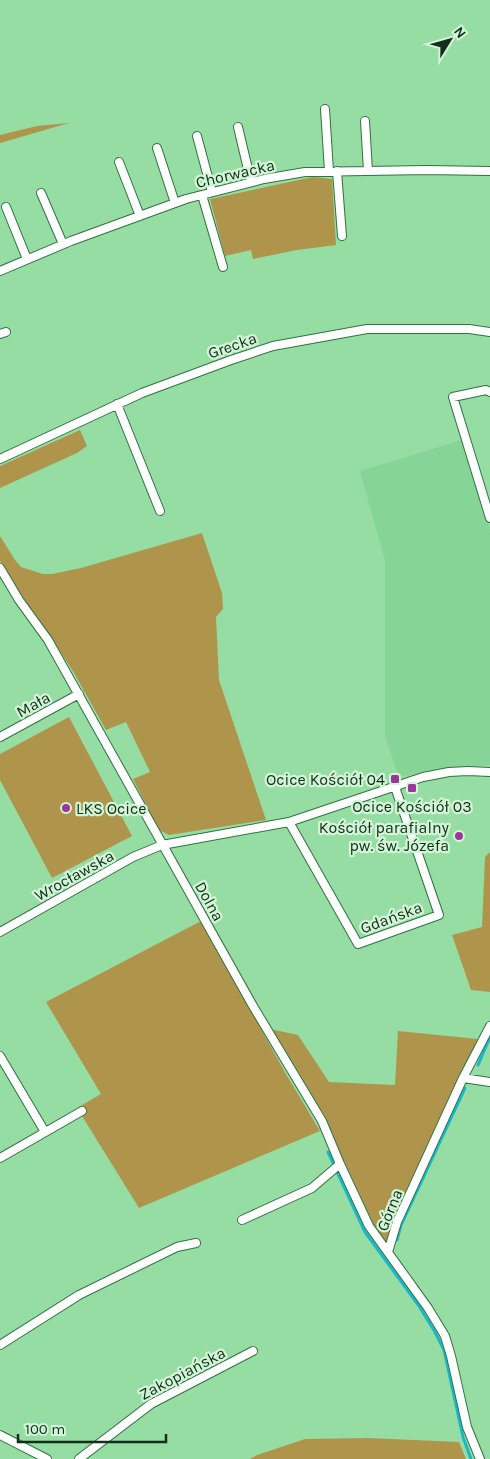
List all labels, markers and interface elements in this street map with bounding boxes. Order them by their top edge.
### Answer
north arrow [425,15,475,65]
text: N [450,23,470,42]
street label: Chorwacka [194,155,276,192]
street label: Grecka [205,328,259,363]
street label: Mała [13,687,53,721]
place label: Ocice Kościół 04 [266,770,385,789]
marker: Ocice Kościół 04 [389,773,401,785]
marker: Ocice Kościół 03 [406,782,418,794]
place label: Ocice Kościół 03 [352,797,472,816]
place label: LKS Ocice [76,799,147,818]
marker: LKS Ocice [60,802,72,814]
place label: Kościół parafialny pw. św. Józefa [319,818,450,855]
marker: Kościół parafialny pw. św. Józefa [453,830,465,842]
street label: Wrocławska [31,846,117,905]
street label: Dolna [191,878,228,924]
street label: Gdańska [358,898,425,937]
street label: Górna [373,1187,406,1234]
street label: Zakopiańska [136,1343,229,1404]
scale bar [18,1412,165,1444]
text: 100 m [25,1420,65,1438]

